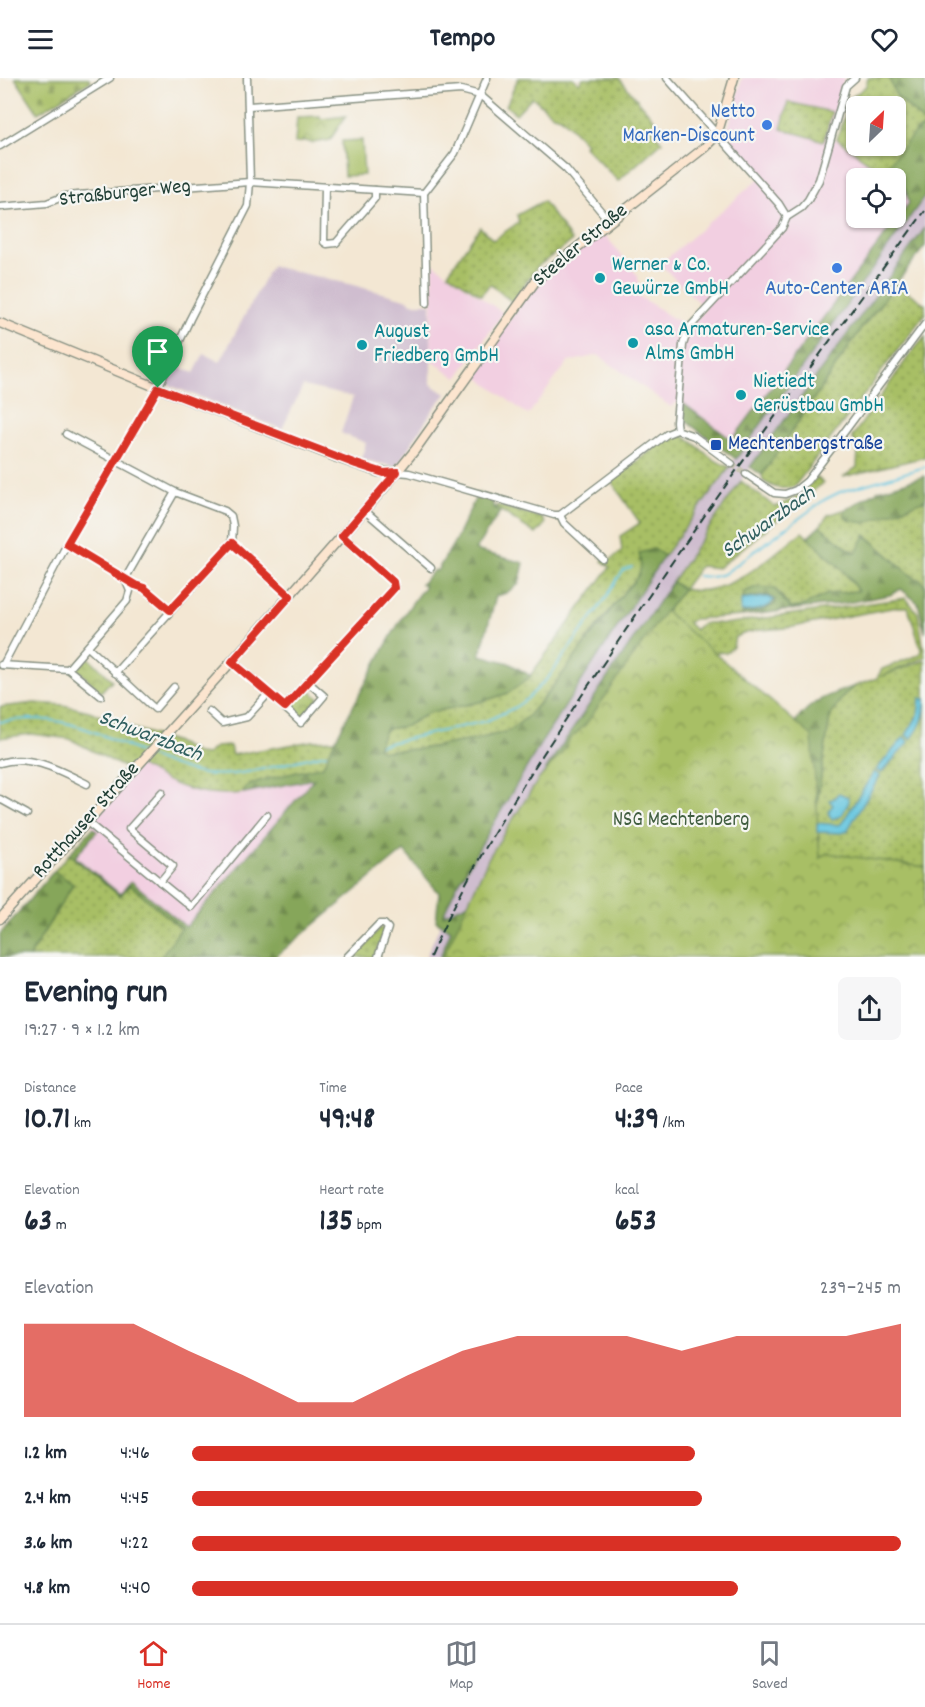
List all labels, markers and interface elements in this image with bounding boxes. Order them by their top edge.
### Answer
text: Tempo [430,20,495,59]
icon: menu [24,23,57,56]
icon: heart [868,23,901,56]
north arrow [846,96,906,156]
map controls [846,96,906,228]
place label: Netto Marken-Discount [623,98,755,152]
marker: Netto Marken-Discount [760,118,774,132]
button: locate [846,168,906,228]
street label: Straßburger Weg [58,172,192,216]
street label: Steeler Straße [527,197,635,295]
place label: Werner & Co. Gewürze GmbH [612,251,729,305]
marker: Auto-Center ARIA [830,261,844,275]
marker: Werner & Co. Gewürze GmbH [593,271,607,285]
place label: Auto-Center ARIA [765,275,909,305]
place label: asa Armaturen-Service Alms GmbH [645,316,829,370]
place label: August Friedberg GmbH [374,318,499,372]
pin [132,326,183,388]
icon: arrive [141,335,174,368]
marker: asa Armaturen-Service Alms GmbH [626,336,640,350]
marker: August Friedberg GmbH [355,338,369,352]
place label: Nietiedt Gerüstbau GmbH [753,368,884,422]
marker: Nietiedt Gerüstbau GmbH [734,388,748,402]
place label: Mechtenbergstraße [728,430,883,460]
marker: Mechtenbergstraße [709,438,723,452]
water label: Schwarzbach [716,479,823,567]
water label: Schwarzbach [94,703,207,771]
street label: Rotthauser Straße [26,756,148,886]
park label: NSG Mechtenberg [613,806,749,836]
text: Evening run [24,971,168,1018]
button: share [838,977,901,1040]
text: 19:27 · 9 × 1.2 km [24,1017,140,1045]
text: Distance [24,1077,76,1100]
text: Time [319,1077,347,1100]
text: Pace [615,1077,643,1100]
text: 10.71 [24,1100,70,1143]
text: 49:48 [319,1100,375,1143]
text: 4:39 [615,1100,659,1143]
text: km [70,1112,91,1135]
text: /km [659,1112,685,1135]
text: Elevation [24,1179,80,1202]
text: Heart rate [319,1179,384,1202]
text: kcal [615,1179,639,1202]
text: 63 [24,1202,52,1245]
text: 135 [319,1202,353,1245]
text: 653 [615,1202,657,1245]
text: m [52,1214,67,1237]
text: bpm [353,1214,382,1237]
text: Elevation [24,1275,94,1303]
text: 239–245 m [820,1275,901,1303]
text: 1.2 km [24,1440,67,1468]
text: 4:46 [120,1440,150,1468]
text: 2.4 km [24,1485,71,1513]
text: 4:45 [120,1485,149,1513]
text: 3.6 km [24,1530,73,1558]
text: 4:22 [120,1530,149,1558]
text: 4.8 km [24,1575,70,1603]
text: 4:40 [120,1575,151,1603]
tab: Home [137,1637,171,1696]
tab: Map [445,1637,478,1696]
tab: Saved [752,1637,788,1696]

